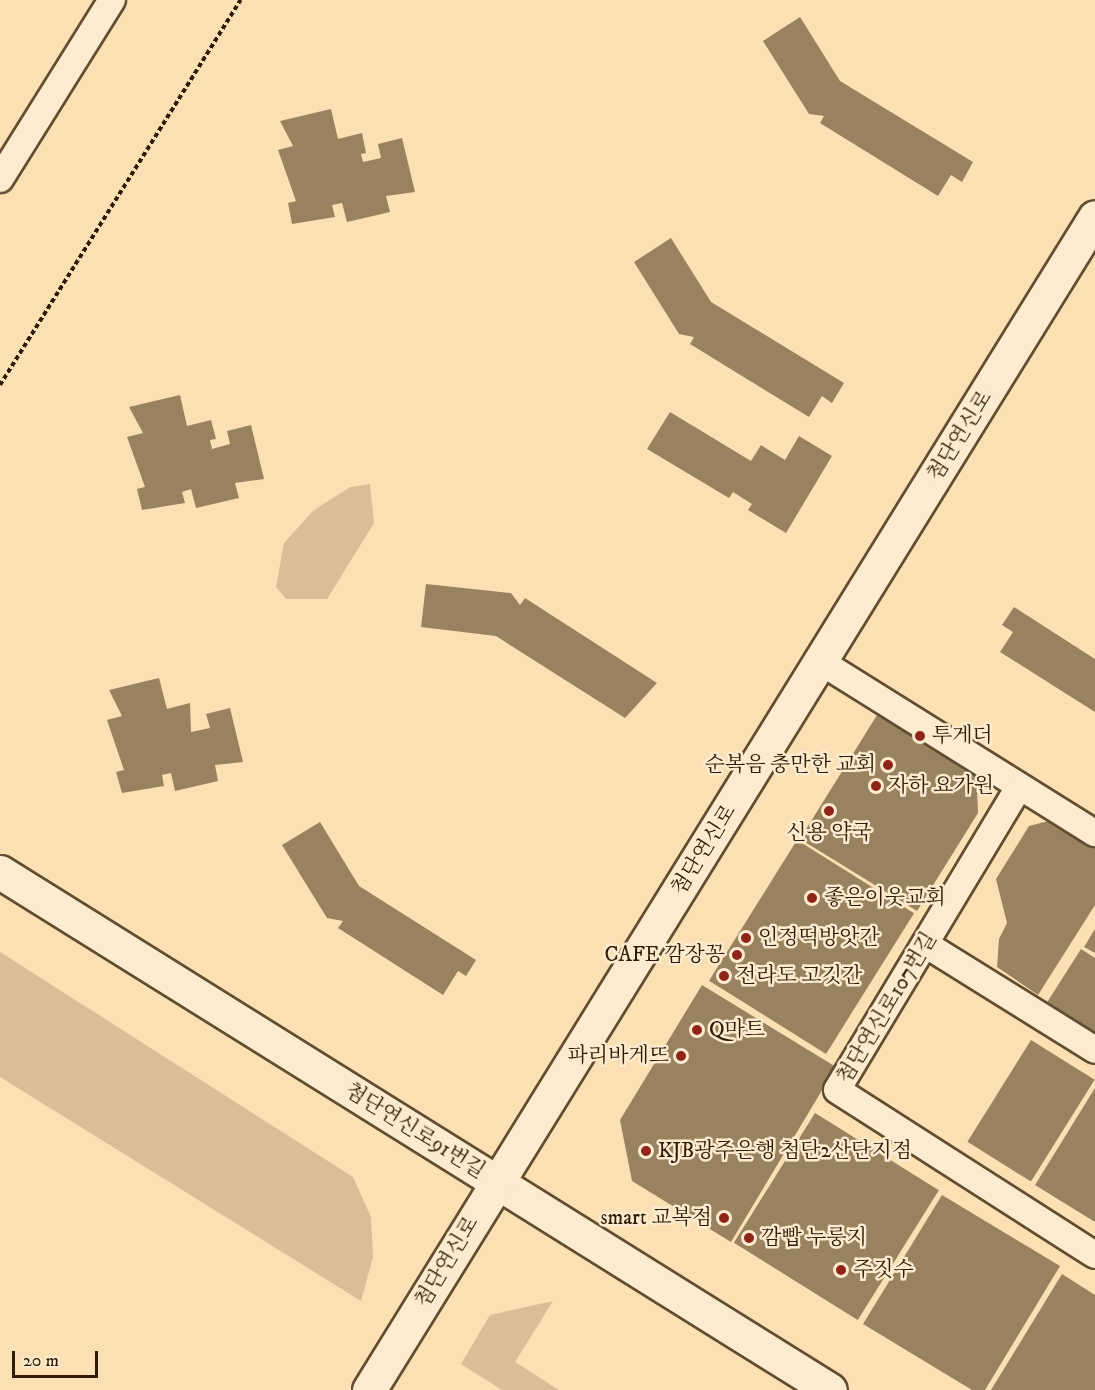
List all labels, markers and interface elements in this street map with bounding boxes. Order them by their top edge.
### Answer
street label: 첨단연신로 [922,386,998,486]
place label: 투게더 [932,723,993,749]
marker: 투게더 [913,729,927,743]
place label: 순복음 충만한 교회 [705,752,876,778]
marker: 순복음 충만한 교회 [881,758,895,772]
place label: 자하 요가원 [888,773,994,799]
marker: 자하 요가원 [869,779,883,793]
street label: 첨단연신로 [666,800,742,900]
marker: 신용 약국 [822,804,836,818]
place label: 신용 약국 [786,820,872,846]
place label: 좋은이웃교회 [824,885,946,911]
marker: 좋은이웃교회 [805,891,819,905]
place label: 인정떡방앗간 [758,925,880,951]
street label: 첨단연신로107번길 [832,928,942,1088]
marker: 인정떡방앗간 [739,931,753,945]
place label: CAFE 깜장꽁 [605,942,725,968]
marker: CAFE 깜장꽁 [730,948,744,962]
place label: 전라도 고깃간 [736,963,862,989]
marker: 전라도 고깃간 [717,969,731,983]
place label: Q마트 [709,1017,765,1043]
marker: Q마트 [690,1023,704,1037]
place label: 파리바게뜨 [568,1043,669,1069]
marker: 파리바게뜨 [674,1049,688,1063]
street label: 첨단연신로91번길 [340,1078,490,1184]
place label: KJB광주은행 첨단2산단지점 [658,1138,912,1164]
marker: KJB광주은행 첨단2산단지점 [639,1144,653,1158]
place label: smart 교복점 [600,1205,712,1231]
marker: smart 교복점 [717,1211,731,1225]
street label: 첨단연신로 [410,1212,484,1312]
place label: 깜빱 누룽지 [761,1225,867,1251]
marker: 깜빱 누룽지 [742,1231,756,1245]
place label: 주짓수 [853,1257,914,1283]
marker: 주짓수 [834,1263,848,1277]
scale bar [15,1339,100,1377]
text: 20 m [23,1350,59,1372]

